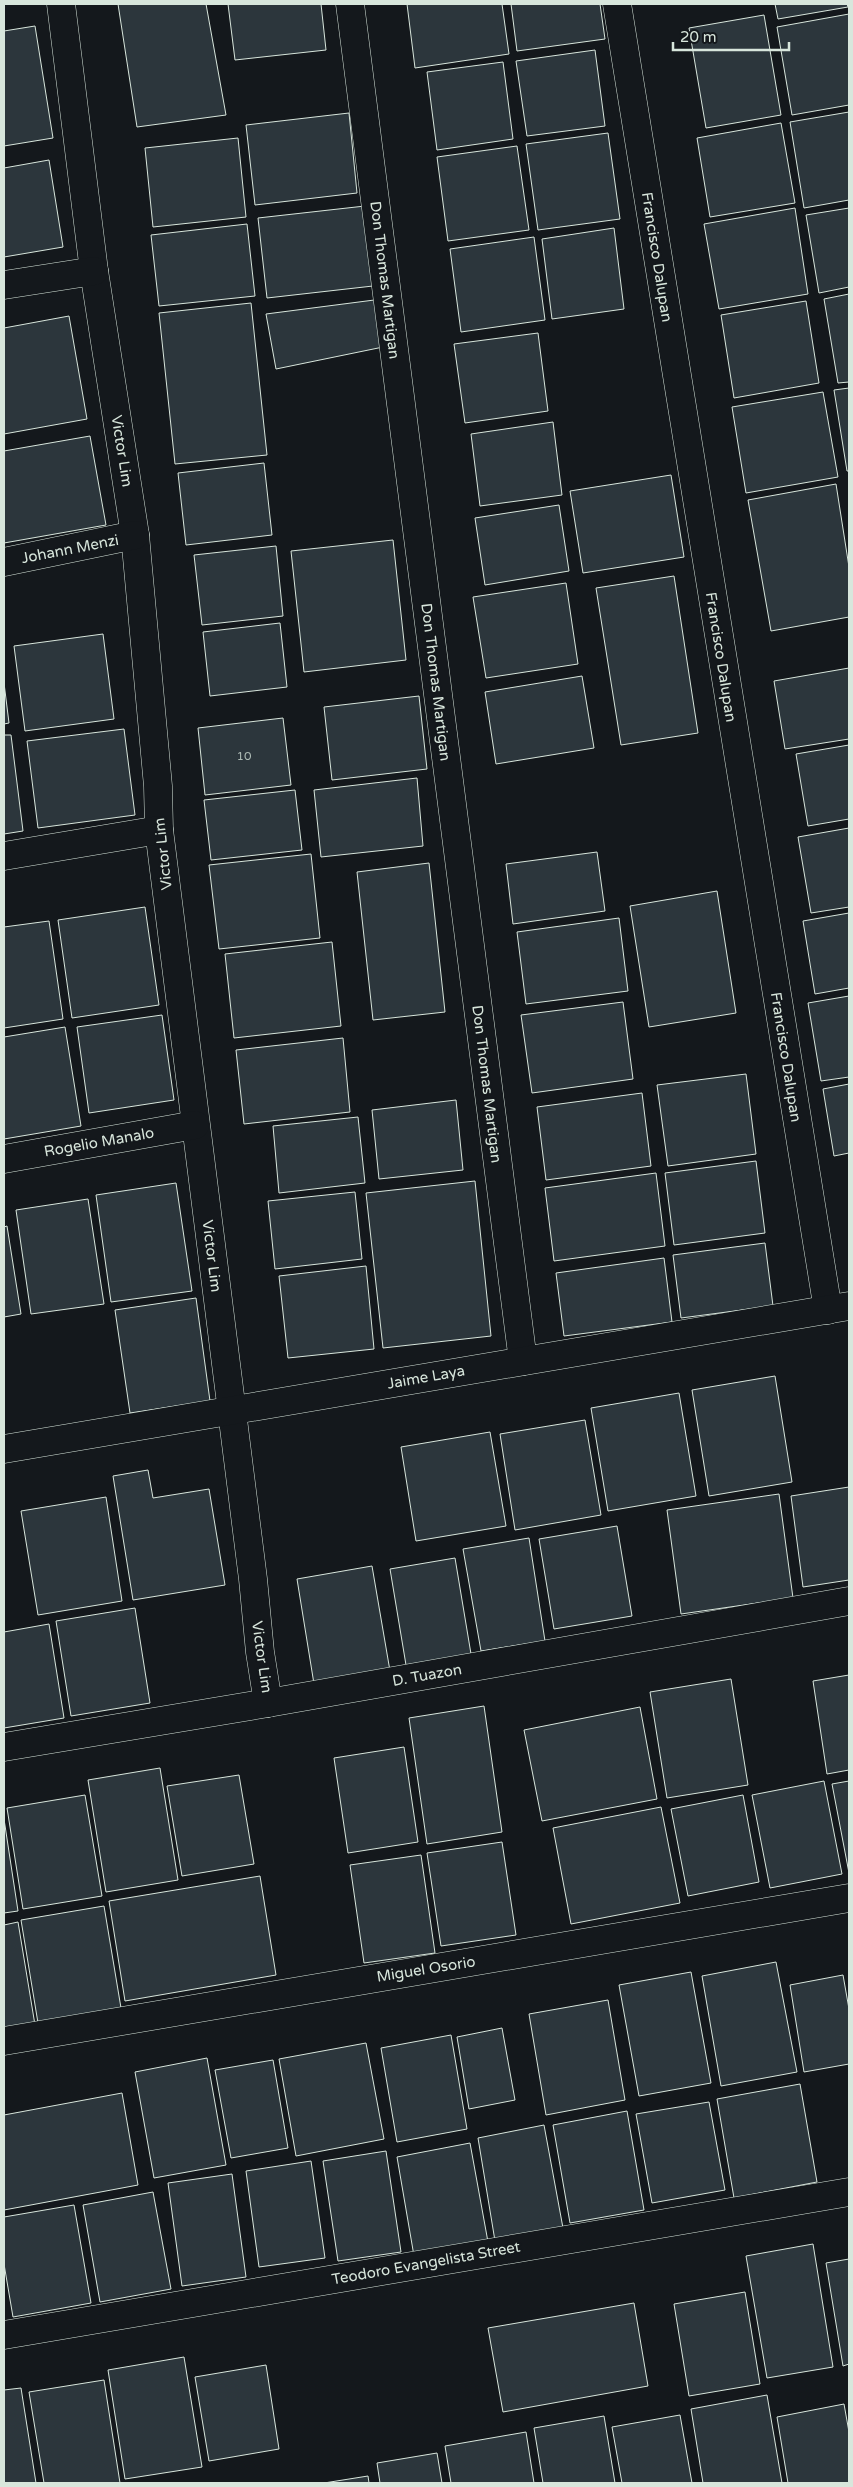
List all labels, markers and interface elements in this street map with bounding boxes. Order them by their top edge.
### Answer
scale bar [673,20,789,52]
text: 20 m [680,28,717,46]
street label: Francisco Dalupan [638,191,676,323]
street label: Don Thomas Martigan [366,200,404,360]
street label: Victor Lim [107,414,137,488]
street label: Johann Menzi [20,531,120,567]
street label: Francisco Dalupan [702,591,740,723]
street label: Don Thomas Martigan [417,602,455,762]
house number: 10 [236,749,252,763]
street label: Victor Lim [150,817,176,891]
street label: Francisco Dalupan [767,991,805,1123]
street label: Don Thomas Martigan [468,1004,506,1164]
street label: Rogelio Manalo [42,1123,156,1161]
street label: Victor Lim [199,1219,225,1293]
street label: Jaime Laya [386,1361,466,1393]
street label: Victor Lim [248,1620,276,1694]
street label: D. Tuazon [391,1660,463,1690]
street label: Miguel Osorio [375,1952,477,1986]
street label: Teodoro Evangelista Street [330,2237,522,2288]

